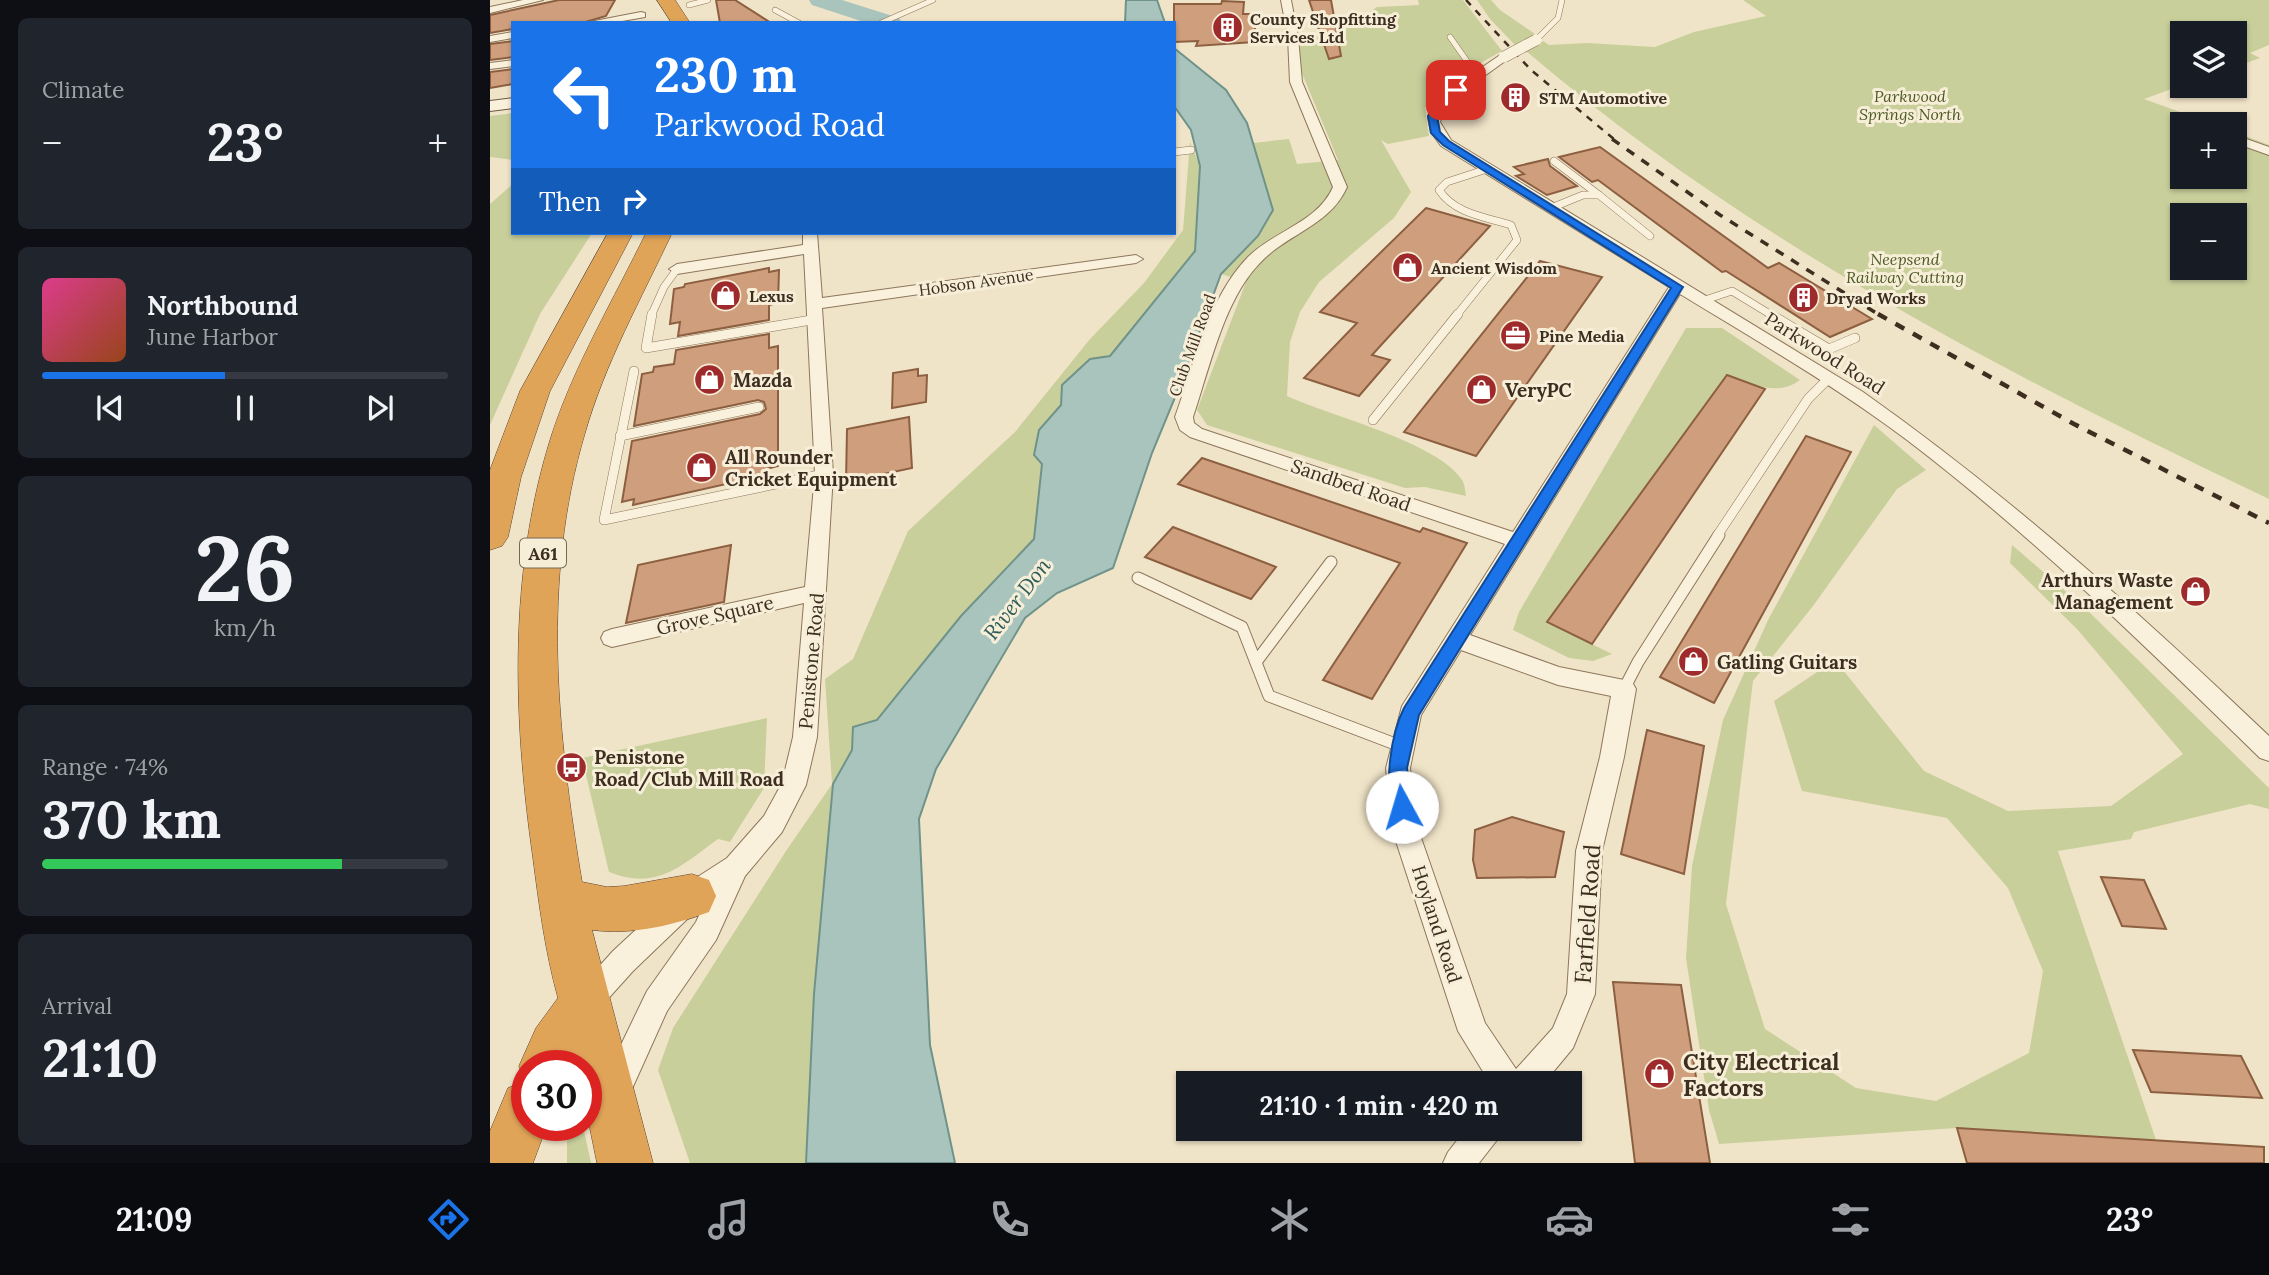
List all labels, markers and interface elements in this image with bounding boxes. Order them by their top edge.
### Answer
place label: County Shopfitting Services Ltd [1250,9,1397,47]
building icon: County Shopfitting Services Ltd [1210,11,1244,45]
map controls [2170,21,2247,280]
button: layers [2170,21,2247,98]
text: 230 m [654,43,797,105]
icon: left [539,49,630,140]
pin [1426,60,1486,120]
icon: arrive [1437,71,1475,109]
text: Climate [42,75,124,104]
building icon: STM Automotive [1499,81,1533,115]
park label: Parkwood Springs North [1859,86,1961,124]
place label: STM Automotive [1539,88,1667,108]
text: Parkwood Road [654,104,885,145]
text: 23° [207,109,283,175]
button: + [2170,112,2247,189]
text: − [42,119,62,167]
text: + [428,119,448,167]
icon: right [615,182,653,220]
text: Then [539,185,601,218]
button: − [2170,203,2247,280]
park label: Neepsend Railway Cutting [1846,249,1964,287]
shop icon: Ancient Wisdom [1391,251,1425,285]
place label: Ancient Wisdom [1431,258,1557,278]
street label: Hobson Avenue [917,264,1035,300]
shop icon: Lexus [709,279,743,313]
building icon: Dryad Works [1786,281,1820,315]
place label: Lexus [749,286,794,306]
place label: Dryad Works [1826,288,1926,308]
text: Northbound [147,289,298,322]
street label: Club Mill Road [1164,291,1220,399]
street label: Parkwood Road [1760,306,1890,400]
office icon: Pine Media [1499,319,1533,353]
text: June Harbor [147,322,278,351]
place label: Pine Media [1539,326,1625,346]
shop icon: Mazda [693,363,727,397]
place label: Mazda [733,368,792,392]
shop icon: VeryPC [1465,373,1499,407]
place label: VeryPC [1505,378,1572,402]
icon: previous [91,389,129,427]
icon: pause [226,389,264,427]
icon: next [361,389,399,427]
place label: All Rounder Cricket Equipment [725,445,898,491]
shop icon: All Rounder Cricket Equipment [685,451,719,485]
street label: Sandbed Road [1288,453,1414,517]
text: 26 [195,509,295,626]
road number: A61 [520,538,566,568]
water label: River Don [978,553,1057,645]
place label: Arthurs Waste Management [2042,568,2174,614]
shop icon: Arthurs Waste Management [2179,574,2213,608]
street label: Grove Square [654,590,776,640]
street label: Penistone Road [793,592,829,730]
text: km/h [214,613,276,642]
shop icon: Gatling Guitars [1677,645,1711,679]
place label: Gatling Guitars [1717,650,1857,674]
place label: Penistone Road/Club Mill Road [594,745,784,792]
bus stop icon: Penistone Road/Club Mill Road [554,751,588,785]
text: Range · 74% [42,752,168,781]
position arrow [1365,770,1439,844]
text: 370 km [42,786,221,852]
street label: Farfield Road [1568,843,1606,985]
street label: Hoyland Road [1407,862,1467,986]
text: Arrival [42,991,112,1020]
text: 21:10 [42,1025,158,1091]
place label: City Electrical Factors [1683,1047,1840,1102]
speed limit sign: 30 [511,1050,602,1141]
shop icon: City Electrical Factors [1643,1057,1677,1091]
text: 21:10 · 1 min · 420 m [1260,1089,1498,1122]
icon: directions [424,1195,473,1244]
icon: music [704,1195,753,1244]
icon: phone [985,1195,1034,1244]
icon: climate [1265,1195,1314,1244]
icon: car [1545,1195,1594,1244]
icon: filters [1826,1195,1875,1244]
text: 21:09 [116,1199,193,1240]
text: 23° [2106,1199,2153,1240]

